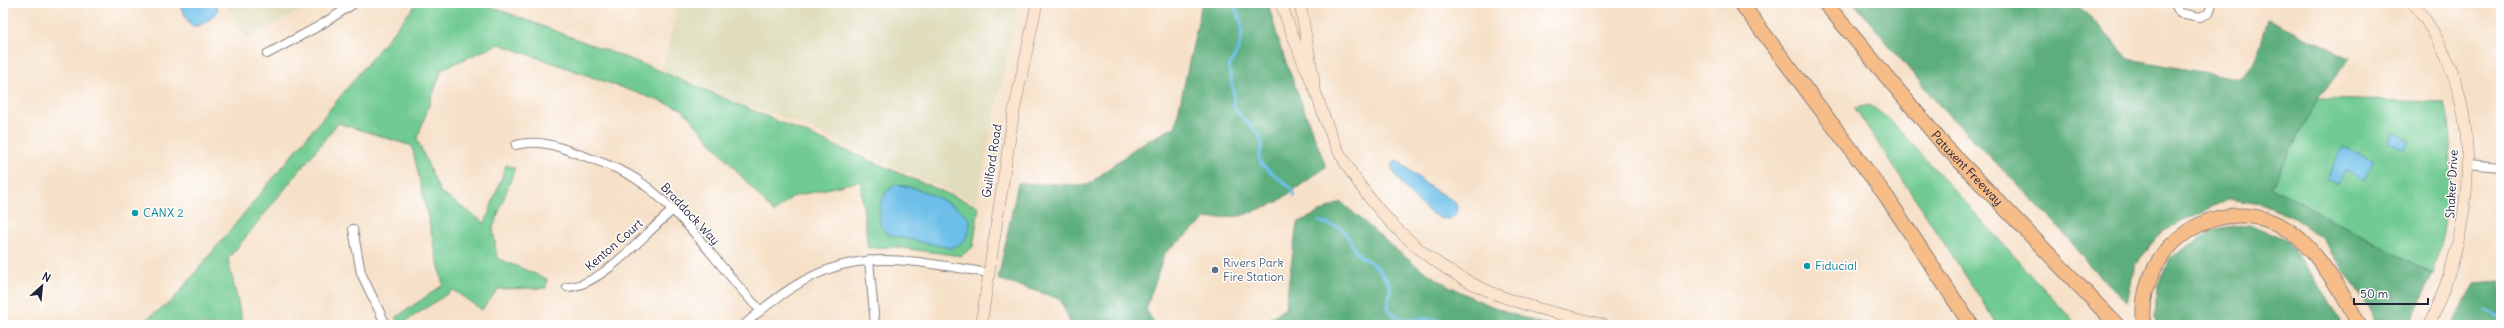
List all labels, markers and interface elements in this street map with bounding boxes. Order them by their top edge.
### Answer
street label: Guilford Road [978,123,1005,199]
street label: Patuxent Freeway [1928,128,2006,209]
street label: Shaker Drive [2442,149,2461,219]
street label: Braddock Way [658,179,723,248]
place label: CANX 2 [143,205,184,220]
marker: CANX 2 [130,208,140,218]
street label: Kenton Court [582,216,646,274]
place label: Rivers Park Fire Station [1223,255,1284,284]
place label: Fiducial [1815,258,1857,273]
marker: Fiducial [1802,261,1812,271]
marker: Rivers Park Fire Station [1210,265,1220,275]
north arrow [22,266,62,306]
text: N [40,269,53,285]
scale bar [2354,280,2428,306]
text: 50 m [2360,286,2389,301]

